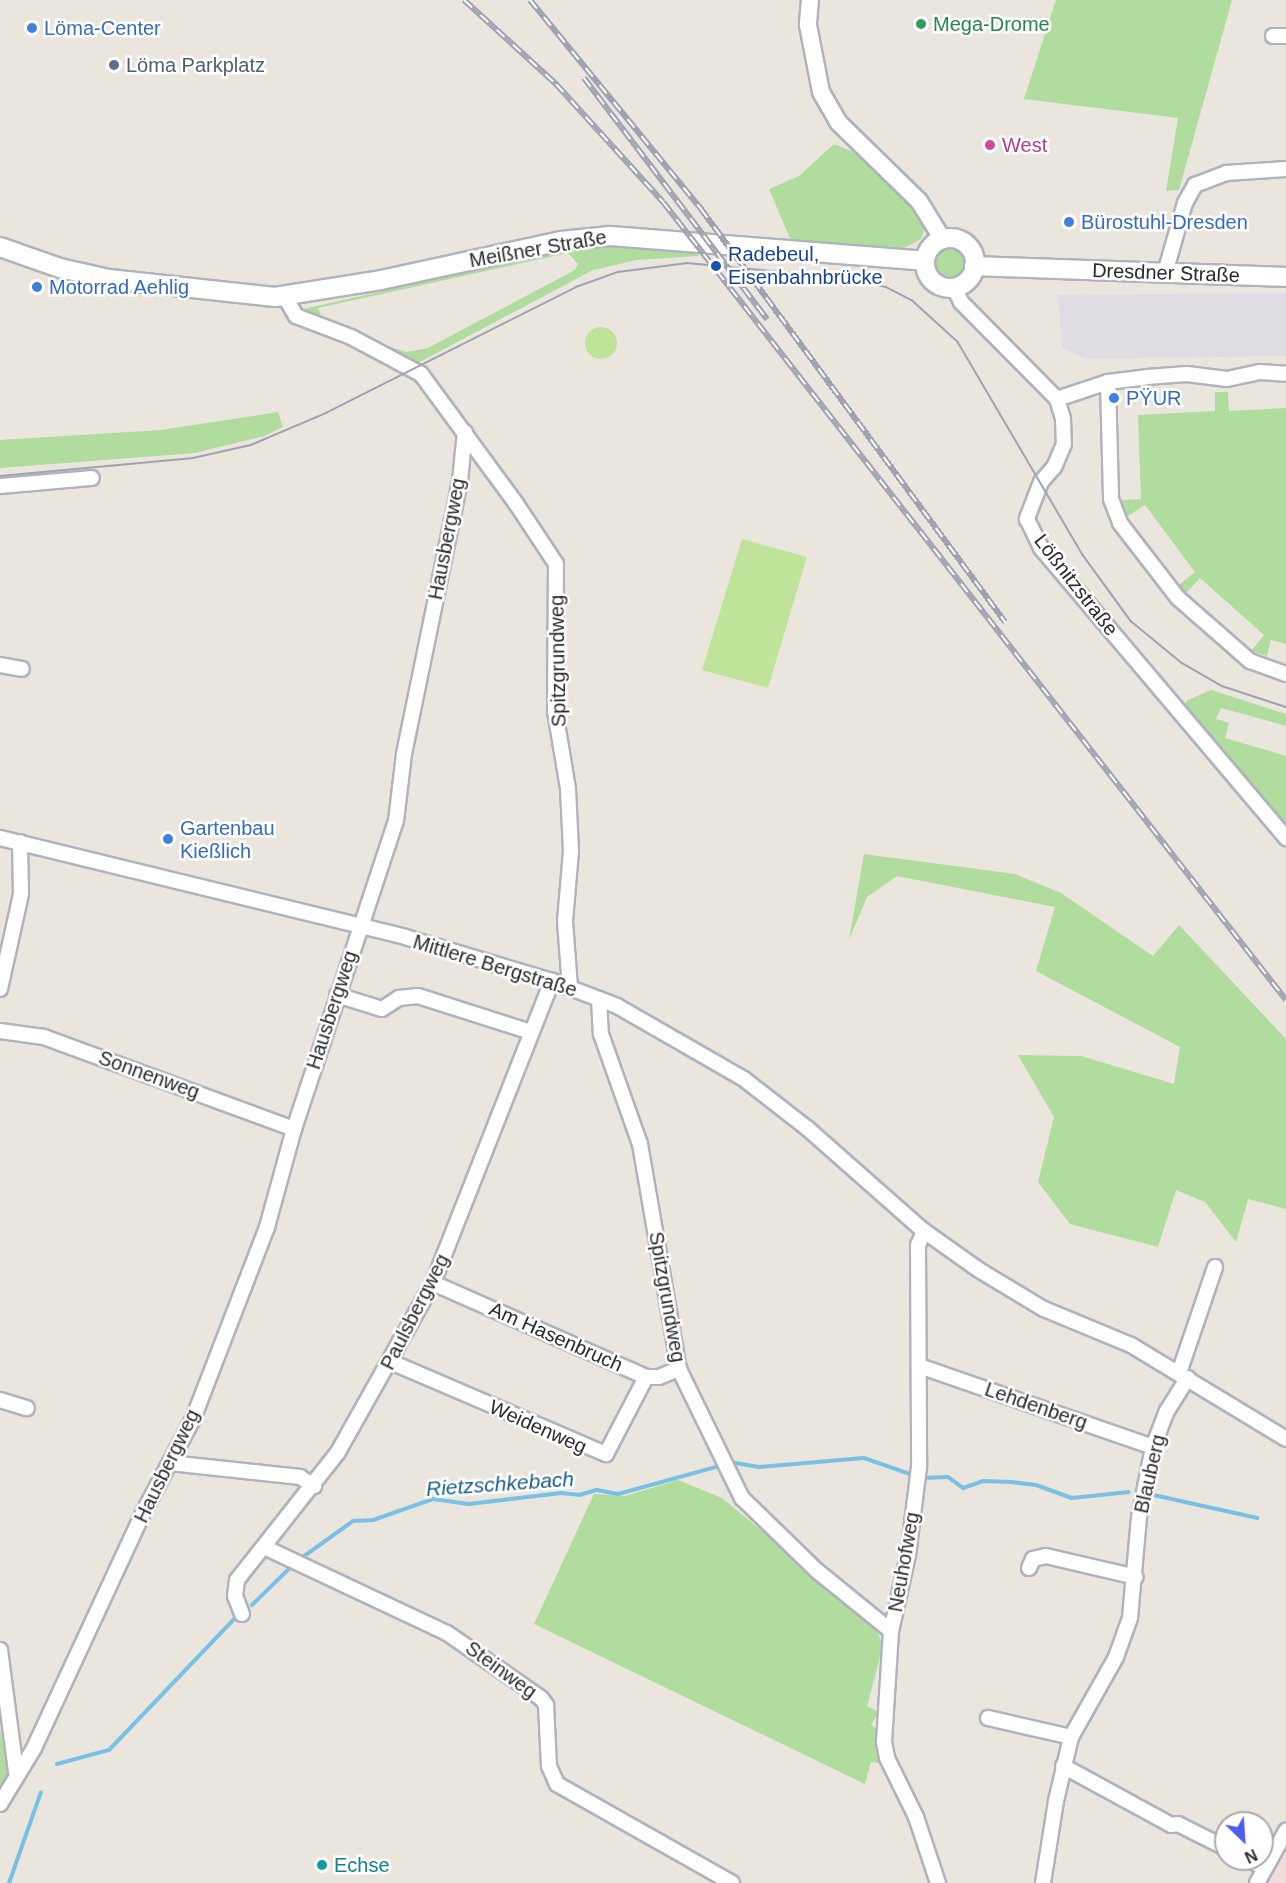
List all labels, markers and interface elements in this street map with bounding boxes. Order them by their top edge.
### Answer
place label: Mega-Drome [933,12,1050,36]
place label: Löma-Center [44,16,161,40]
marker: Mega-Drome [914,17,928,31]
marker: Löma-Center [25,21,39,35]
place label: Löma Parkplatz [126,53,265,77]
marker: Löma Parkplatz [107,58,121,72]
place label: West [1002,133,1047,157]
marker: West [983,138,997,152]
place label: Bürostuhl-Dresden [1081,210,1248,234]
marker: Bürostuhl-Dresden [1062,215,1076,229]
street label: Meißner Straße [468,225,608,273]
place label: Radebeul, Eisenbahnbrücke [728,243,883,290]
street label: Dresdner Straße [1092,258,1240,288]
marker: Radebeul, Eisenbahnbrücke [709,259,723,273]
place label: Motorrad Aehlig [49,275,190,299]
marker: Motorrad Aehlig [30,280,44,294]
place label: PŸUR [1126,386,1182,410]
marker: PŸUR [1107,391,1121,405]
street label: Hausbergweg [423,476,471,602]
street label: Lößnitzstraße [1029,529,1123,641]
street label: Spitzgrundweg [545,595,571,727]
place label: Gartenbau Kießlich [180,816,275,863]
marker: Gartenbau Kießlich [161,832,175,846]
street label: Mittlere Bergstraße [410,930,580,1002]
street label: Hausbergweg [302,948,362,1072]
street label: Sonnenweg [95,1046,203,1104]
street label: Spitzgrundweg [644,1230,690,1364]
street label: Paulsbergweg [376,1250,454,1374]
street label: Am Hasenbruch [486,1297,626,1377]
street label: Lehdenberg [982,1377,1090,1435]
street label: Weidenweg [486,1395,590,1459]
street label: Hausbergweg [129,1405,205,1527]
street label: Blauberg [1129,1432,1171,1516]
water label: Rietzschkebach [425,1466,575,1502]
street label: Neuhofweg [883,1510,925,1614]
street label: Steinweg [461,1636,541,1704]
north arrow [1214,1811,1274,1871]
text: N [1242,1846,1260,1866]
place label: Echse [334,1853,390,1877]
marker: Echse [315,1858,329,1872]

